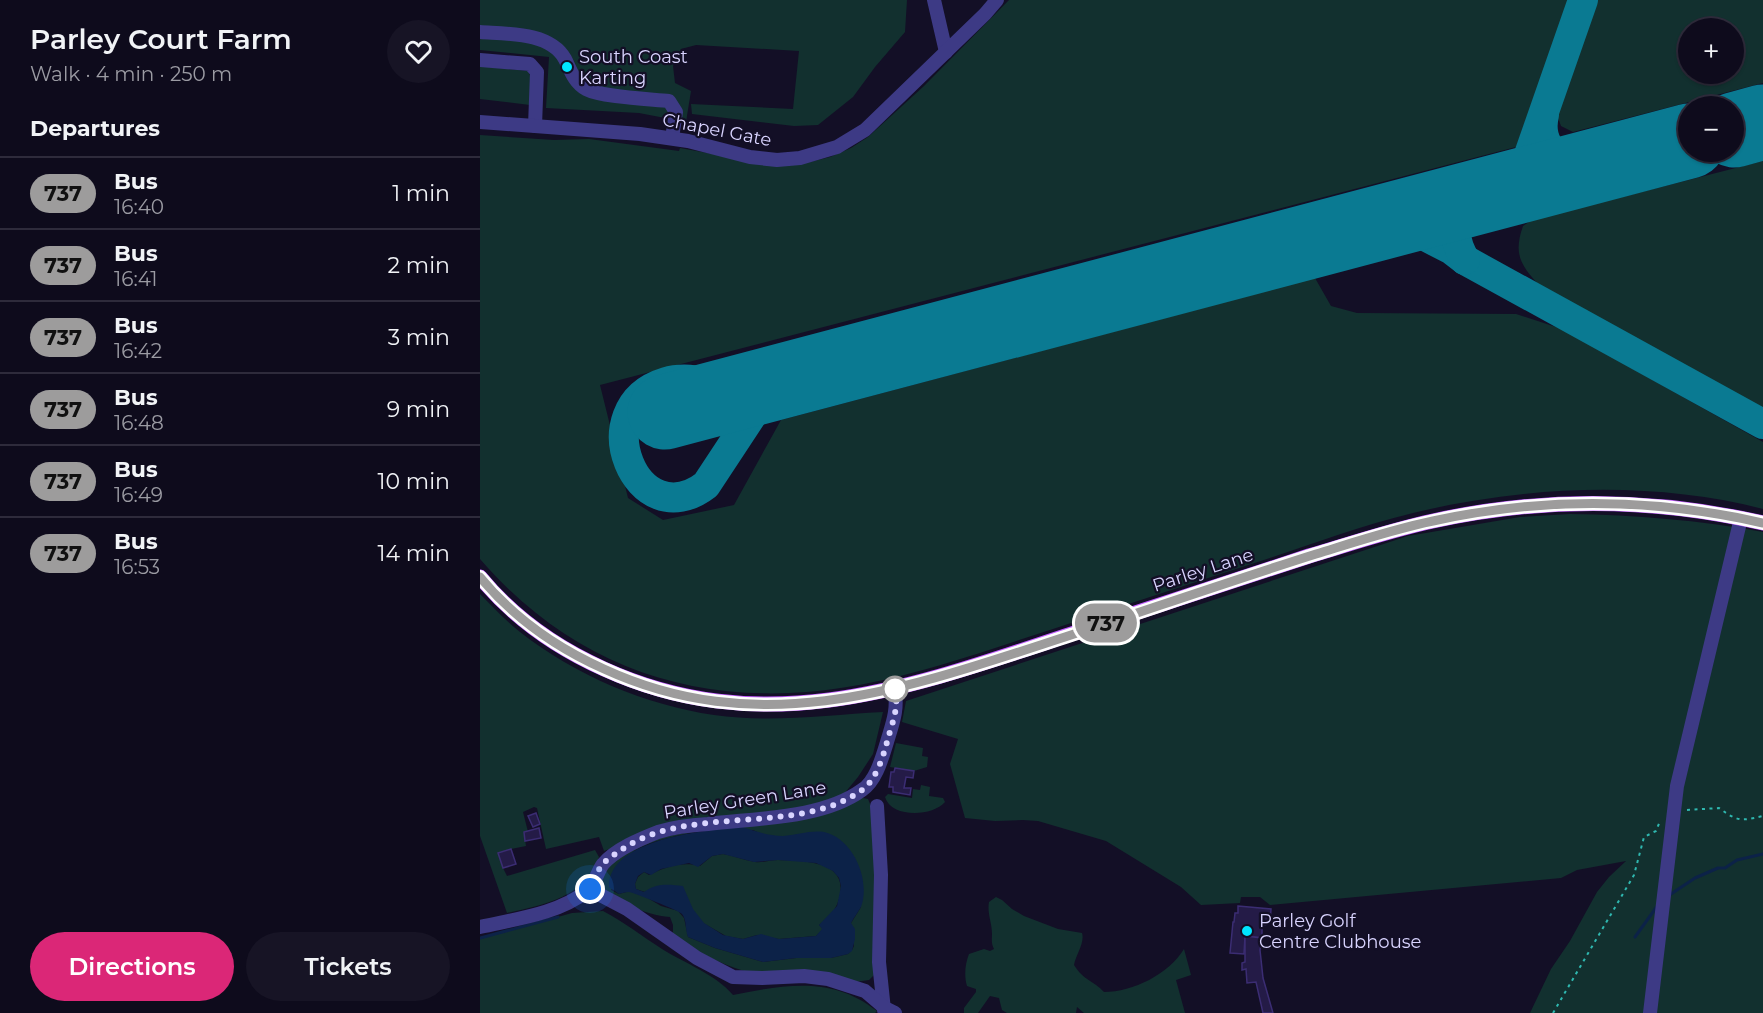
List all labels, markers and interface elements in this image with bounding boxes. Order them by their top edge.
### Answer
map controls [1678,18,1744,162]
button: + [1678,18,1744,84]
button: heart [387,20,450,83]
text: Parley Court Farm [30,22,292,56]
place label: South Coast Karting [579,46,688,89]
marker: South Coast Karting [560,60,574,74]
text: Walk · 4 min · 250 m [30,62,232,86]
button: − [1678,96,1744,162]
street label: Chapel Gate [661,109,773,151]
text: Departures [30,115,160,142]
text: Bus [114,168,158,195]
text: 1 min [392,180,450,207]
text: 737 [44,181,82,206]
text: 16:40 [114,195,164,219]
text: Bus [114,240,158,267]
text: 2 min [388,252,450,279]
text: 737 [44,253,82,278]
text: 16:41 [114,267,158,291]
text: Bus [114,312,158,339]
text: 3 min [388,324,450,351]
text: 737 [44,325,82,350]
text: 16:42 [114,339,162,363]
text: Bus [114,384,158,411]
text: 9 min [387,396,450,423]
text: 737 [44,397,82,422]
text: 16:48 [114,411,164,435]
text: Bus [114,456,158,483]
text: 10 min [378,468,450,495]
text: 737 [44,469,82,494]
text: 16:49 [114,483,163,507]
text: Bus [114,528,158,555]
text: 14 min [378,540,450,567]
text: 737 [44,541,82,566]
street label: Parley Lane [1150,543,1256,597]
text: 16:53 [114,555,160,579]
line badge: 737 [1072,604,1140,642]
text: 737 [1087,611,1125,636]
unlabelled marker [882,676,908,702]
street label: Parley Green Lane [662,776,828,824]
your location [575,874,605,904]
place label: Parley Golf Centre Clubhouse [1259,910,1422,953]
marker: Parley Golf Centre Clubhouse [1240,924,1254,938]
button: Directions [30,932,234,1001]
button: Tickets [246,932,450,1001]

